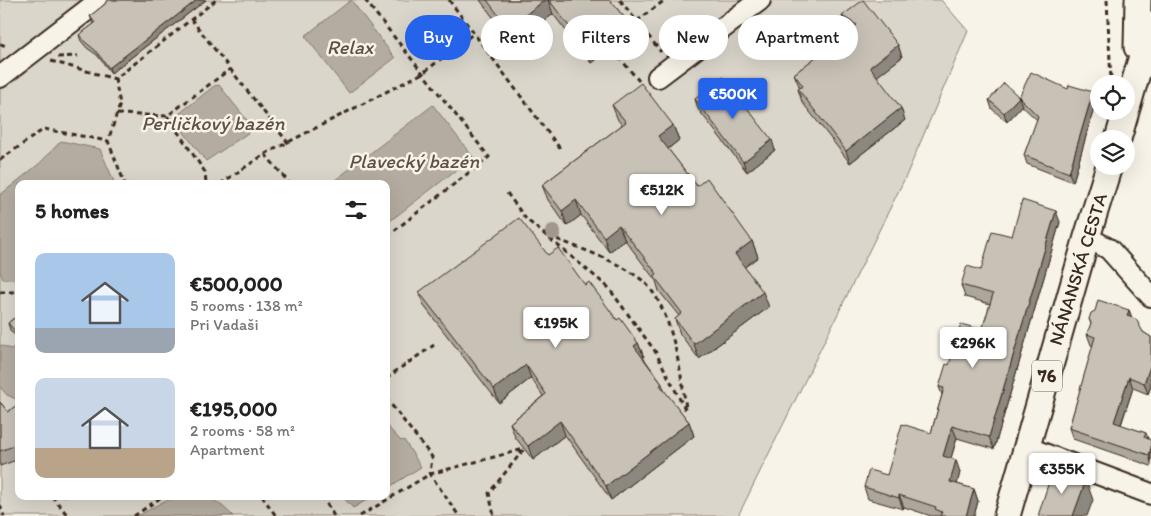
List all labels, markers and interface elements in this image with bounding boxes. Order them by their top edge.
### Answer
chip: Buy [405,15,471,60]
chip: Rent [481,15,553,60]
chip: Filters [563,15,649,60]
chip: New [659,15,728,60]
chip: Apartment [738,15,858,60]
water label: Relax [327,35,375,59]
map controls [1090,75,1135,175]
button: locate [1090,75,1135,120]
pin: €500K [698,78,768,120]
text: €500K [709,84,757,103]
water label: Perličkový bazén [141,111,285,135]
button: layers [1090,130,1135,175]
water label: Plavecký bazén [349,149,480,173]
pin: €512K [627,174,697,216]
text: €512K [640,180,684,199]
street label: NÁNANSKÁ CESTA [1044,190,1112,348]
icon: filters [342,196,370,224]
text: 5 homes [35,198,109,223]
text: €500,000 [190,271,283,296]
icon: home [75,273,135,333]
text: 5 rooms · 138 m² [190,296,303,315]
pin: €195K [521,306,591,349]
text: €195K [534,313,578,332]
text: Pri Vadaši [190,315,259,334]
pin: €296K [938,326,1008,369]
text: €296K [951,333,995,352]
road number: 76 [1032,361,1062,392]
text: €195,000 [190,396,278,421]
icon: home [75,398,135,458]
text: 2 rooms · 58 m² [190,421,295,440]
text: Apartment [190,440,265,459]
pin: €355K [1027,452,1097,495]
text: €355K [1040,459,1084,478]

